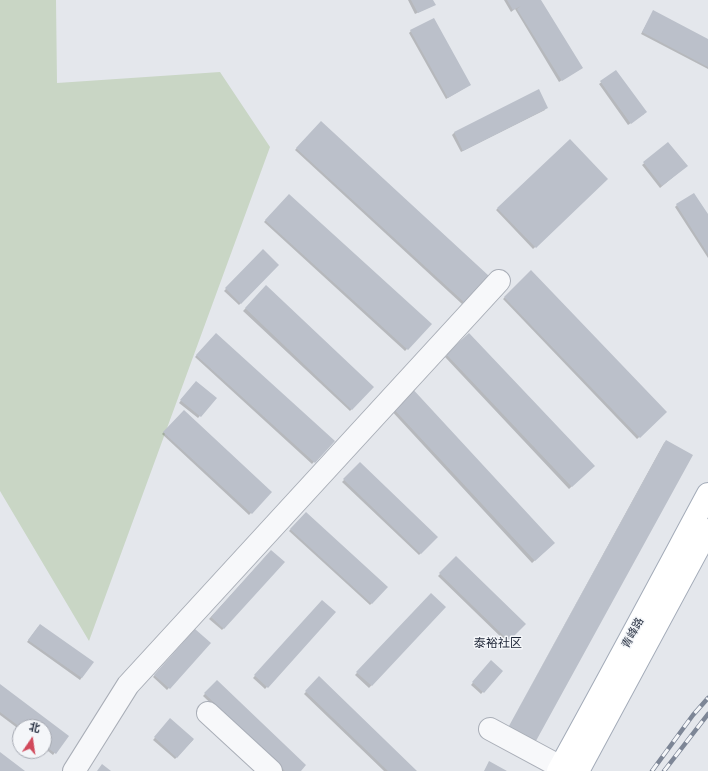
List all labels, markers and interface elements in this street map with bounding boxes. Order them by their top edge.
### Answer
street label: 青峰路 [619,615,647,651]
district label: 泰裕社区 [474,636,522,650]
north arrow [12,719,52,759]
text: 北 [28,720,41,735]

